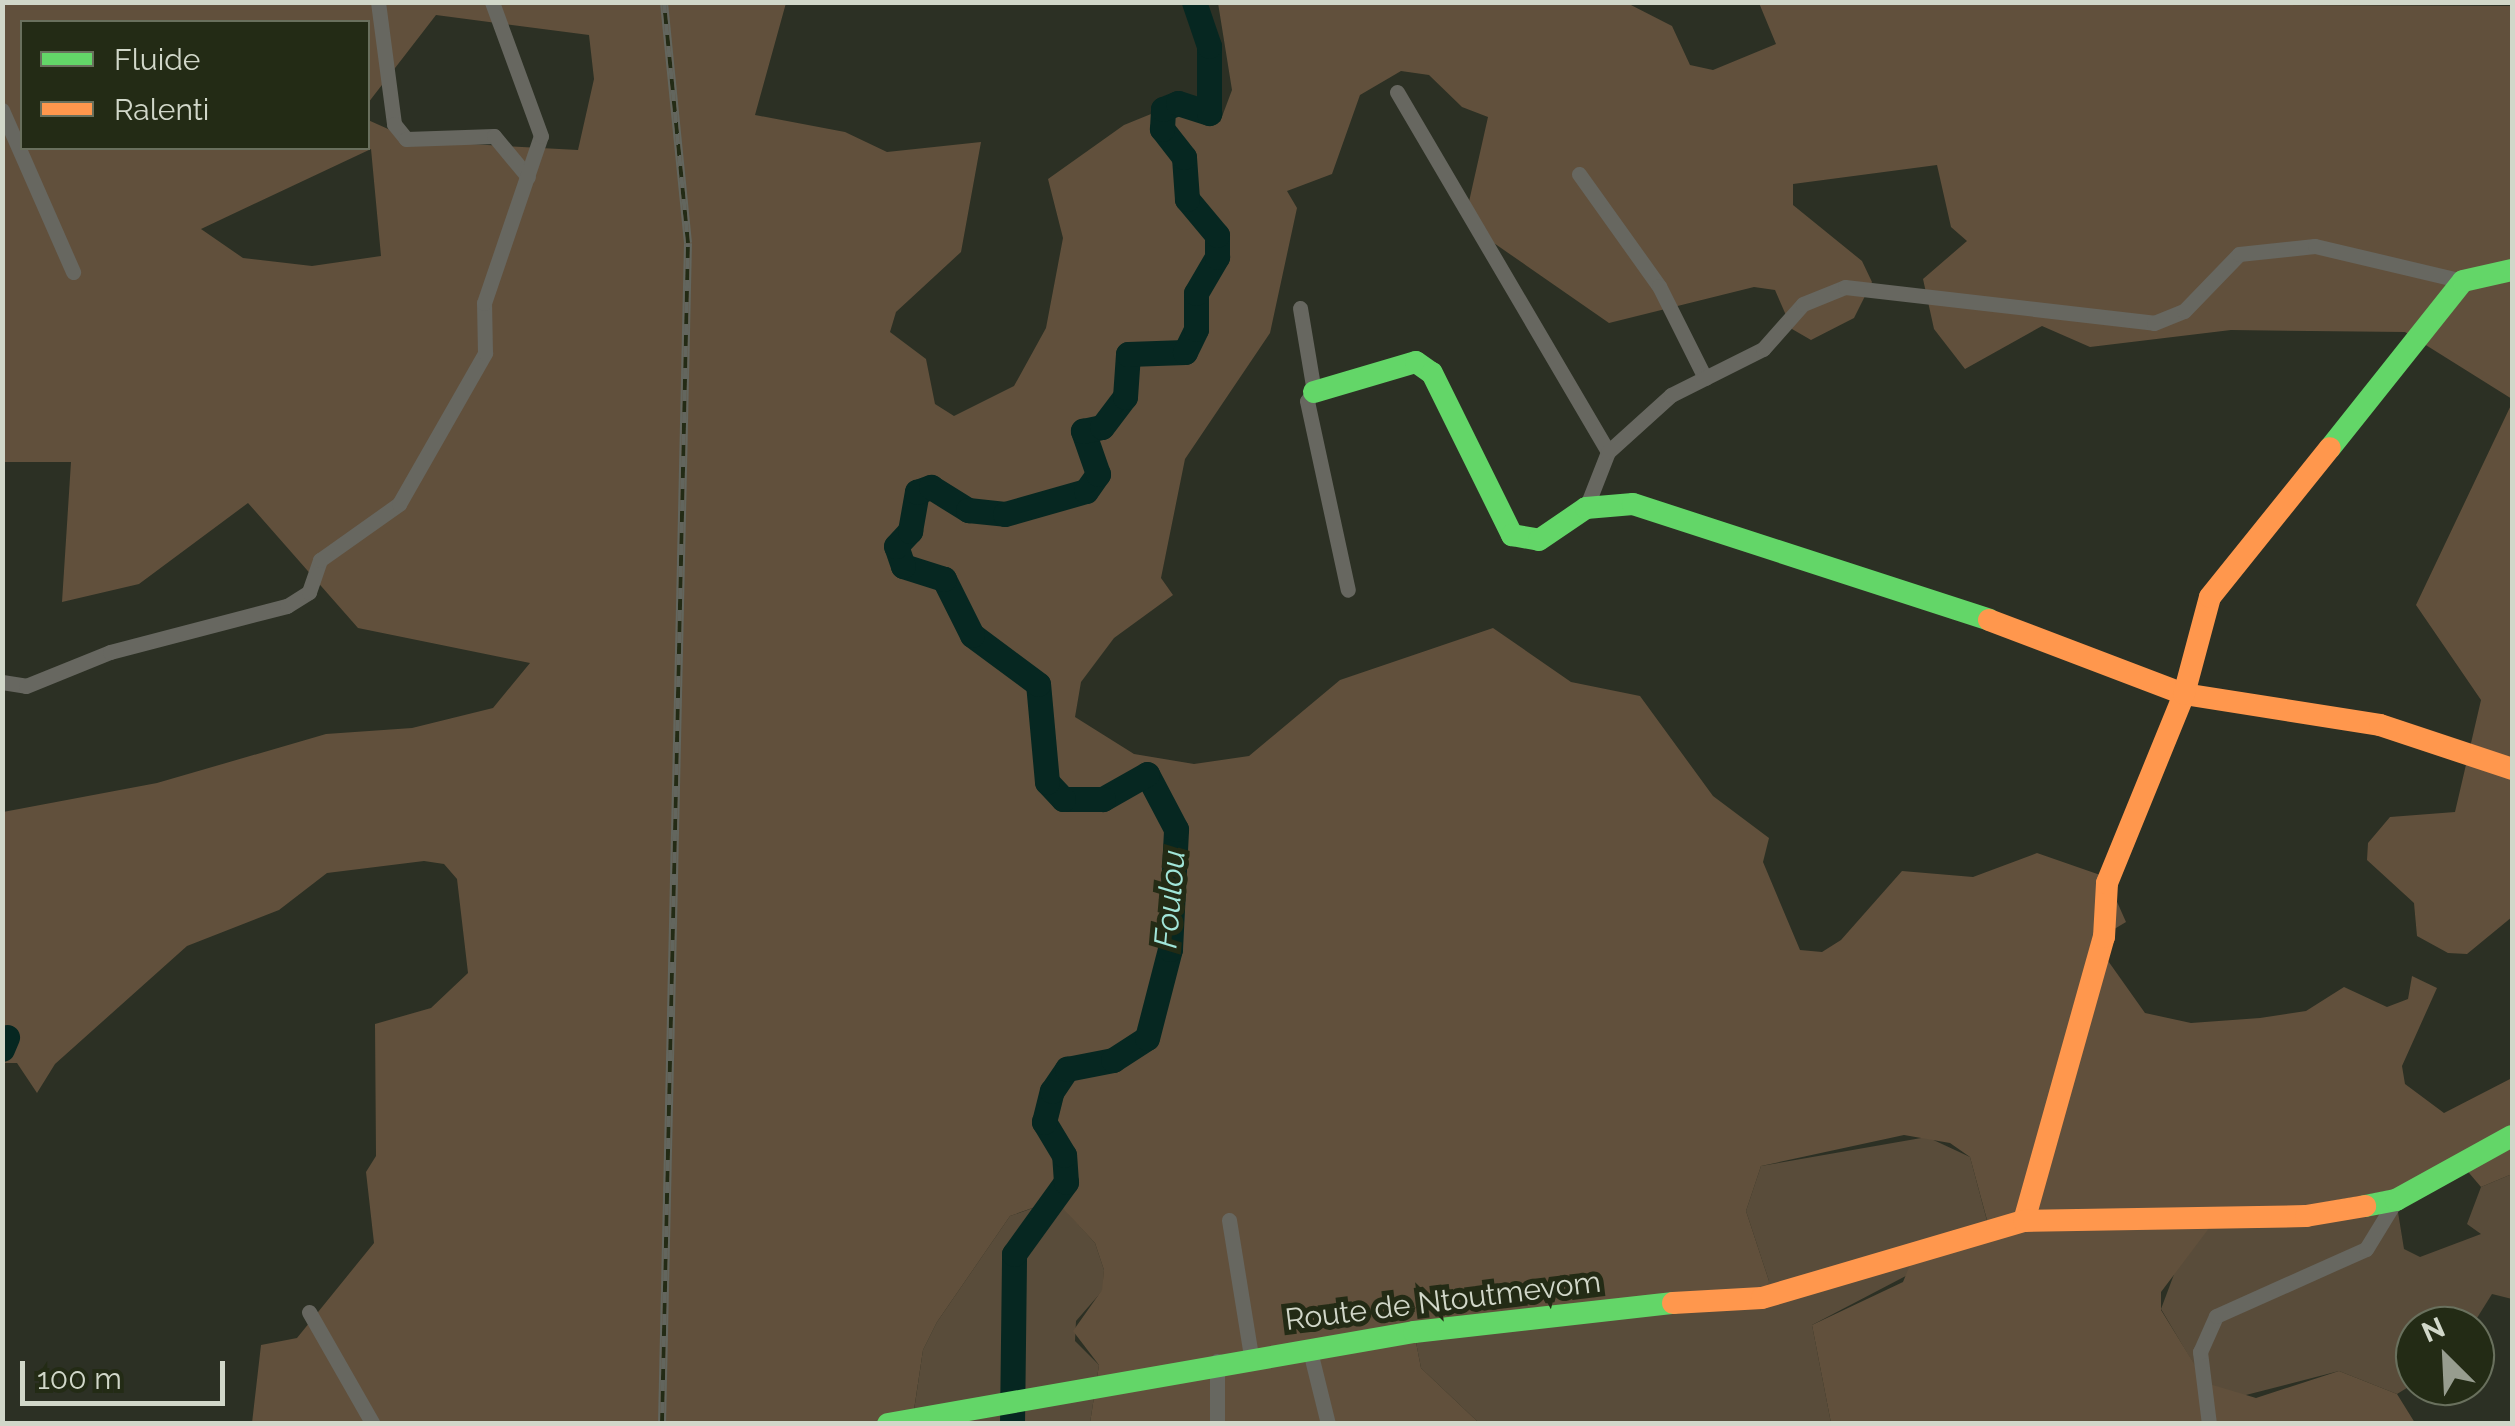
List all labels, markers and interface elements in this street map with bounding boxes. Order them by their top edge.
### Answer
legend [20,20,370,150]
text: Fluide [114,42,200,77]
text: Ralenti [114,92,209,127]
water label: Foulou [1147,848,1193,950]
street label: Route de Ntoutmevom [1283,1264,1603,1338]
north arrow [2395,1306,2495,1406]
text: N [2417,1311,2450,1349]
scale bar [25,1341,230,1403]
text: 100 m [37,1361,122,1396]

